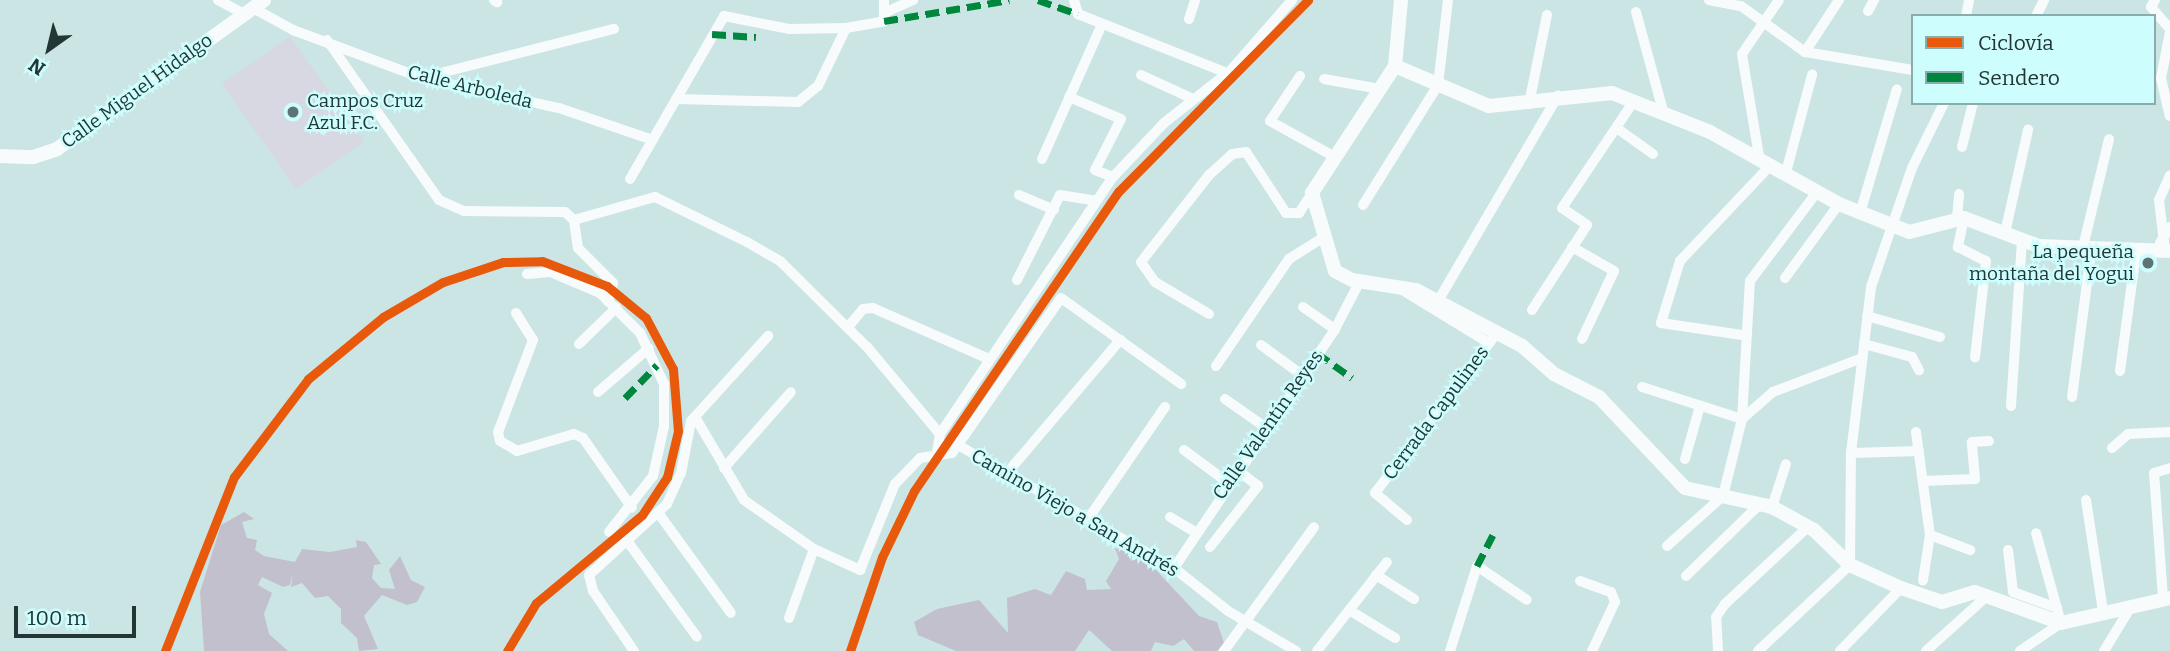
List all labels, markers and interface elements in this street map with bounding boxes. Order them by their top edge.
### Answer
north arrow [14,14,84,84]
legend [1911,14,2156,105]
street label: Calle Miguel Hidalgo [57,29,217,153]
text: Ciclovía [1978,30,2054,56]
text: N [24,53,49,80]
street label: Calle Arboleda [405,60,535,114]
text: Sendero [1978,65,2060,91]
place label: Campos Cruz Azul F.C. [307,90,423,134]
marker: Campos Cruz Azul F.C. [285,104,301,120]
place label: La pequeña montaña del Yogui [1969,241,2134,285]
marker: La pequeña montaña del Yogui [2140,255,2156,271]
street label: Cerrada Capulines [1378,342,1494,484]
street label: Calle Valentín Reyes [1208,346,1328,504]
street label: Camino Viejo a San Andrés [967,444,1183,582]
scale bar [18,592,140,636]
text: 100 m [27,605,87,631]

